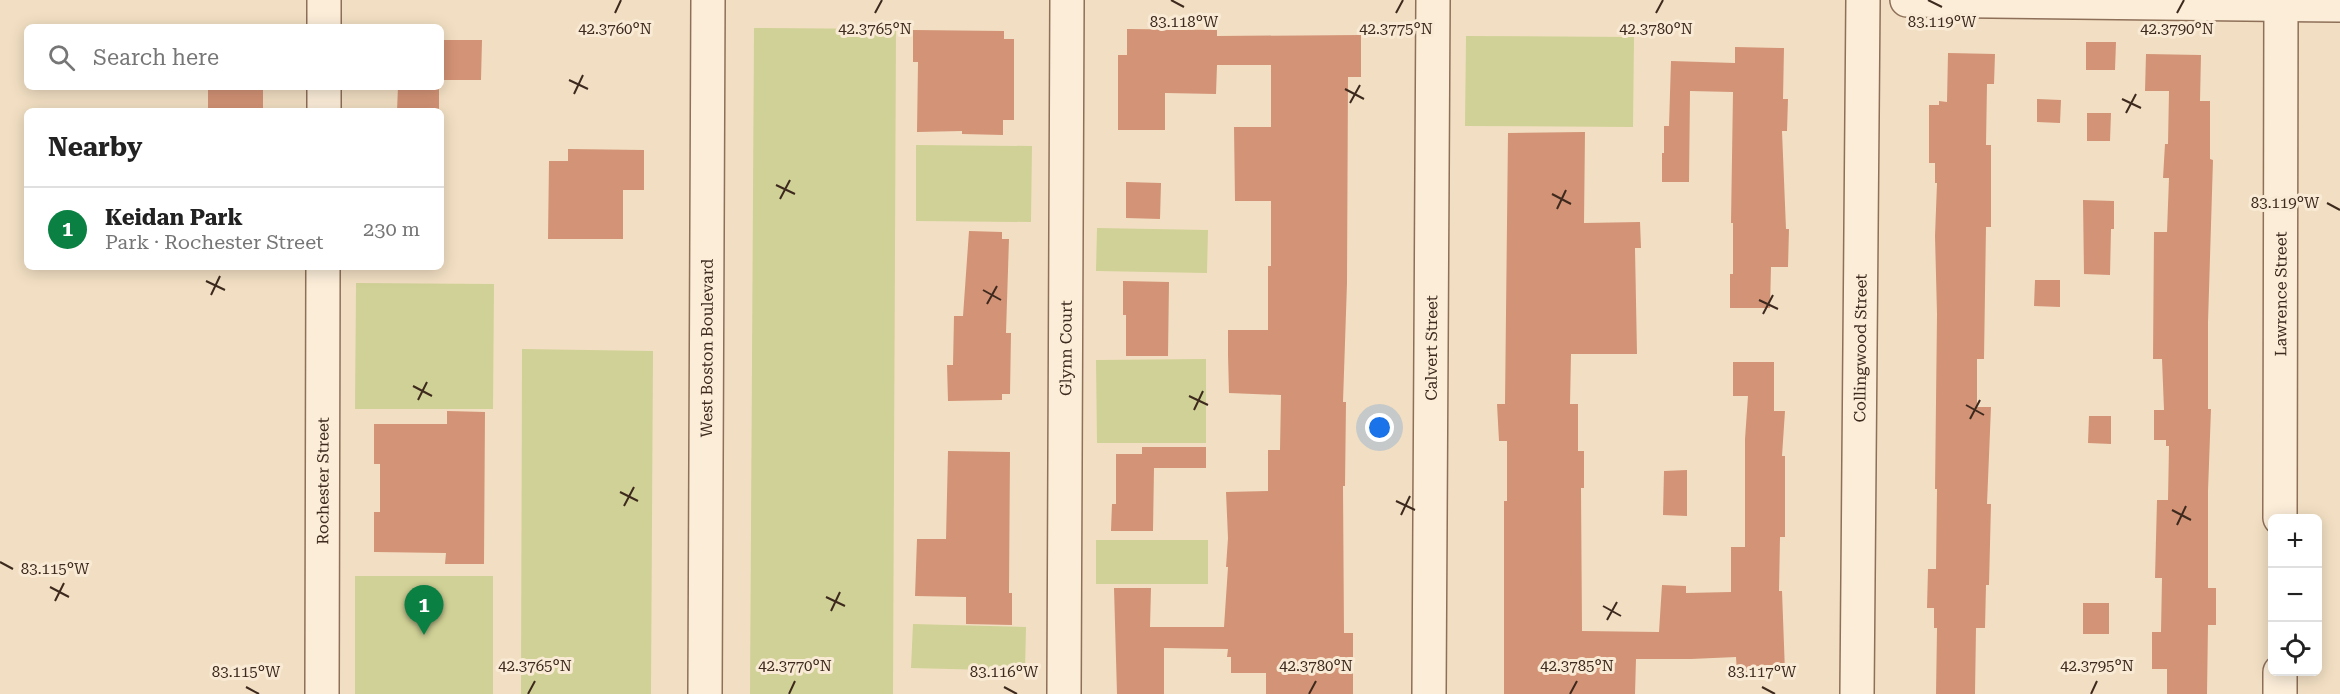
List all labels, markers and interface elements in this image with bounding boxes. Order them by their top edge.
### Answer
text: 83.118°W [1150,13,1219,31]
text: 83.119°W [1908,13,1977,31]
text: 42.3760°N [578,20,652,38]
text: 42.3765°N [838,20,912,38]
text: 42.3775°N [1359,20,1433,38]
text: 42.3780°N [1619,20,1693,38]
text: 42.3790°N [2140,20,2214,38]
search box [24,24,444,90]
icon: search [45,41,78,74]
text: Search here [93,45,219,70]
text: Nearby [48,132,142,162]
text: 83.119°W [2251,194,2320,212]
text: Keidan Park [105,205,243,230]
text: 1 [62,217,73,241]
text: 230 m [363,217,420,241]
text: Park · Rochester Street [105,230,324,254]
street label: Lawrence Street [2271,231,2291,356]
street label: West Boston Boulevard [697,259,717,437]
street label: Collingwood Street [1850,274,1871,423]
street label: Calvert Street [1422,295,1441,401]
street label: Glynn Court [1056,300,1076,396]
your location [1365,413,1394,442]
street label: Rochester Street [313,417,333,545]
map controls [2268,514,2322,676]
button: + [2268,514,2322,568]
text: 83.115°W [21,560,90,578]
button: − [2268,568,2322,622]
pin: 1 [404,586,444,635]
button: locate [2268,622,2322,676]
text: 42.3765°N [498,657,572,675]
text: 42.3770°N [758,657,832,675]
text: 42.3780°N [1279,657,1353,675]
text: 42.3785°N [1540,657,1614,675]
text: 42.3795°N [2060,657,2134,675]
text: 83.115°W [212,663,281,681]
text: 83.116°W [970,663,1039,681]
text: 83.117°W [1728,663,1797,681]

